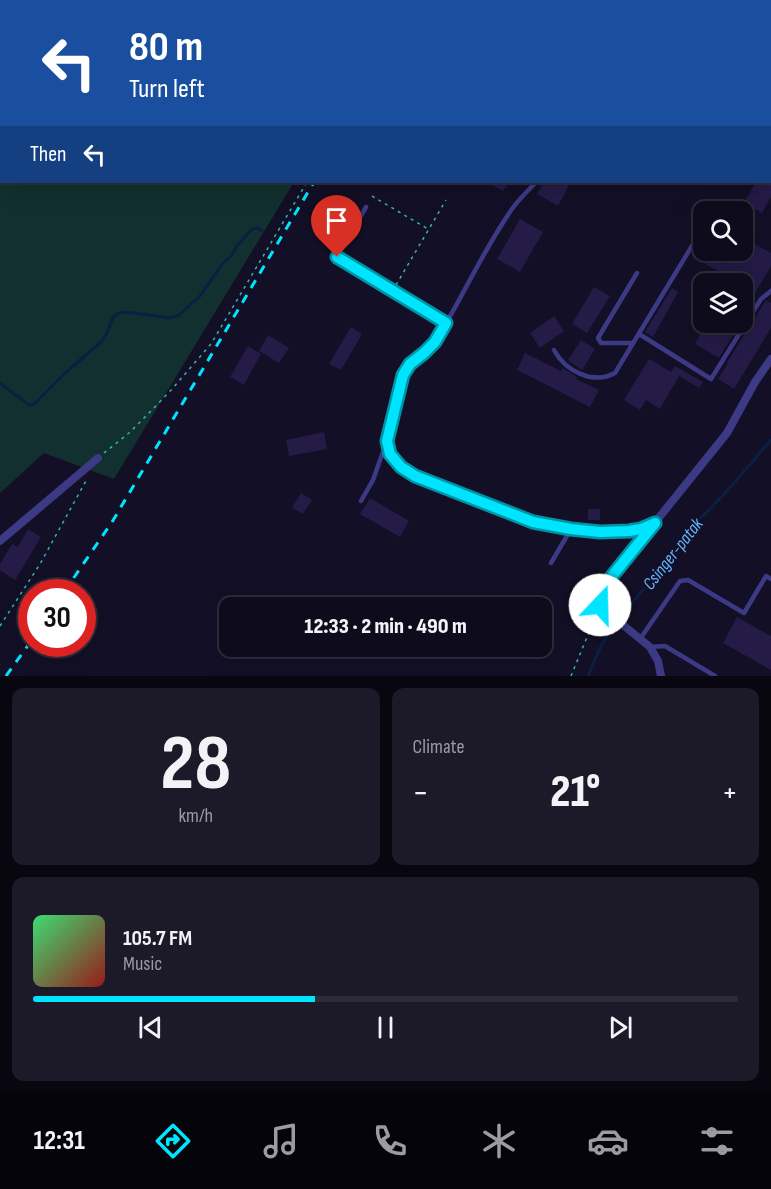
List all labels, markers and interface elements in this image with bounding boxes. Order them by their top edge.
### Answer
text: 80 m [129,22,203,73]
icon: left [30,24,108,102]
text: Turn left [129,73,205,105]
icon: left [78,138,111,171]
text: Then [30,141,66,168]
pin [311,195,362,257]
map controls [693,201,753,333]
button: search [693,201,753,261]
icon: arrive [320,204,353,237]
button: layers [693,273,753,333]
water label: Csinger-patak [639,513,708,594]
position arrow [568,573,632,637]
speed limit sign: 30 [18,579,96,657]
text: 12:33 · 2 min · 490 m [304,613,467,640]
text: 28 [160,718,231,811]
text: Climate [413,735,465,759]
text: 21° [550,765,600,820]
text: − [413,773,429,813]
text: + [722,773,738,813]
text: km/h [178,804,213,828]
text: 105.7 FM [123,925,192,952]
text: Music [123,952,162,976]
icon: previous [134,1011,167,1044]
icon: pause [369,1011,402,1044]
icon: next [604,1011,637,1044]
icon: directions [152,1120,194,1162]
icon: music [260,1120,302,1162]
icon: phone [369,1120,411,1162]
icon: climate [478,1120,520,1162]
icon: car [587,1120,629,1162]
icon: filters [696,1120,738,1162]
text: 12:31 [33,1125,85,1157]

